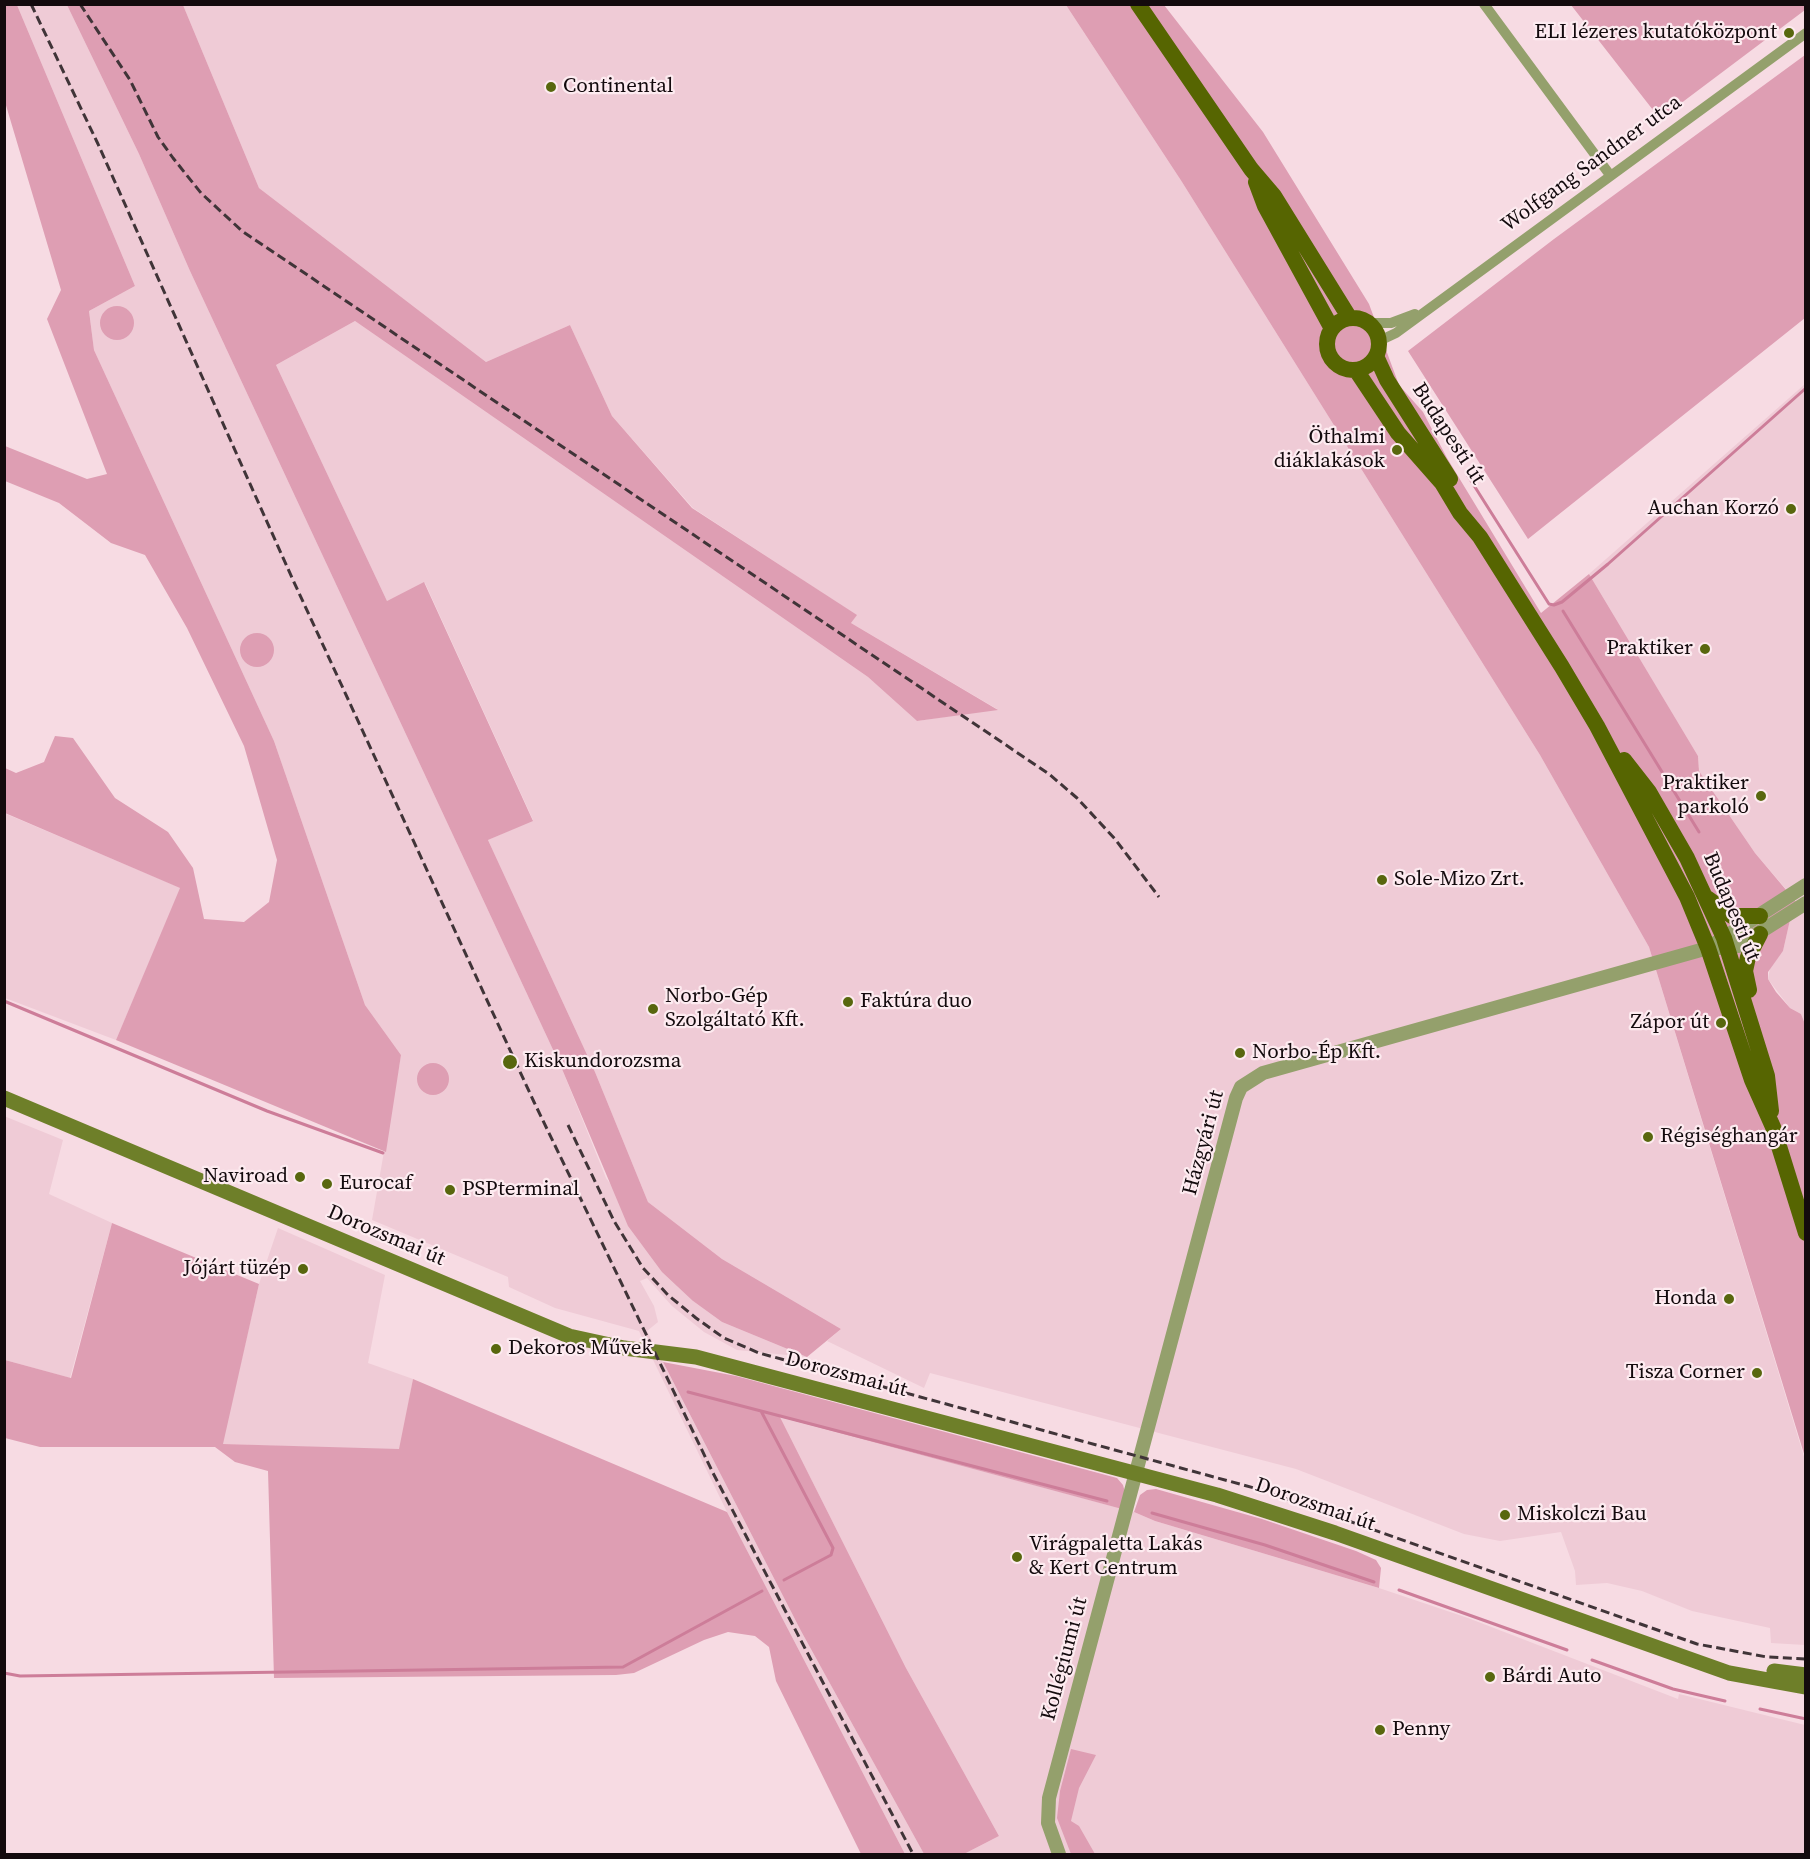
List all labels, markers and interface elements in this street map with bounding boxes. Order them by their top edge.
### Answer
place label: ELI lézeres kutatóközpont [1534,20,1777,46]
marker: ELI lézeres kutatóközpont [1782,26,1796,40]
place label: Continental [563,74,673,100]
marker: Continental [544,80,558,94]
street label: Wolfgang Sandner utca [1497,90,1687,238]
street label: Budapesti út [1406,379,1490,489]
place label: Öthalmi diáklakások [1274,425,1385,475]
marker: Öthalmi diáklakások [1390,443,1404,457]
place label: Auchan Korzó [1648,496,1779,522]
marker: Auchan Korzó [1784,502,1798,516]
place label: Praktiker [1606,636,1693,662]
marker: Praktiker [1698,642,1712,656]
place label: Praktiker parkoló [1662,771,1749,821]
marker: Praktiker parkoló [1754,789,1768,803]
street label: Budapesti út [1697,849,1765,965]
place label: Sole-Mizo Zrt. [1394,867,1525,893]
marker: Sole-Mizo Zrt. [1375,873,1389,887]
place label: Norbo-Gép Szolgáltató Kft. [665,984,805,1034]
place label: Faktúra duo [860,989,972,1015]
marker: Faktúra duo [841,995,855,1009]
marker: Norbo-Gép Szolgáltató Kft. [646,1002,660,1016]
place label: Zápor út [1631,1010,1709,1036]
marker: Zápor út [1714,1016,1728,1030]
place label: Norbo-Ép Kft. [1252,1040,1381,1066]
marker: Norbo-Ép Kft. [1233,1046,1247,1060]
place label: Kiskundorozsma [524,1049,682,1075]
marker: Kiskundorozsma [501,1053,519,1071]
street label: Házgyári út [1178,1088,1230,1198]
place label: Régiséghangár [1660,1124,1798,1150]
marker: Régiséghangár [1641,1130,1655,1144]
place label: Naviroad [203,1164,288,1190]
marker: Naviroad [293,1170,307,1184]
place label: Eurocaf [339,1171,412,1197]
marker: Eurocaf [320,1177,334,1191]
place label: PSPterminal [462,1177,579,1203]
marker: PSPterminal [443,1183,457,1197]
street label: Dorozsmai út [323,1200,449,1272]
place label: Jójárt tüzép [183,1256,291,1282]
marker: Jójárt tüzép [296,1262,310,1276]
place label: Honda [1654,1286,1717,1312]
marker: Honda [1722,1292,1736,1306]
place label: Dekoros Művek [508,1336,653,1362]
marker: Dekoros Művek [489,1342,503,1356]
street label: Dorozsmai út [782,1347,910,1403]
place label: Tisza Corner [1626,1360,1745,1386]
marker: Tisza Corner [1750,1366,1764,1380]
street label: Dorozsmai út [1252,1473,1378,1537]
place label: Miskolczi Bau [1517,1502,1647,1528]
marker: Miskolczi Bau [1498,1508,1512,1522]
place label: Virágpaletta Lakás & Kert Centrum [1029,1532,1203,1582]
marker: Virágpaletta Lakás & Kert Centrum [1010,1550,1024,1564]
street label: Kollégiumi út [1036,1595,1094,1723]
place label: Bárdi Auto [1502,1664,1602,1690]
marker: Bárdi Auto [1483,1670,1497,1684]
place label: Penny [1392,1717,1450,1743]
marker: Penny [1373,1723,1387,1737]

